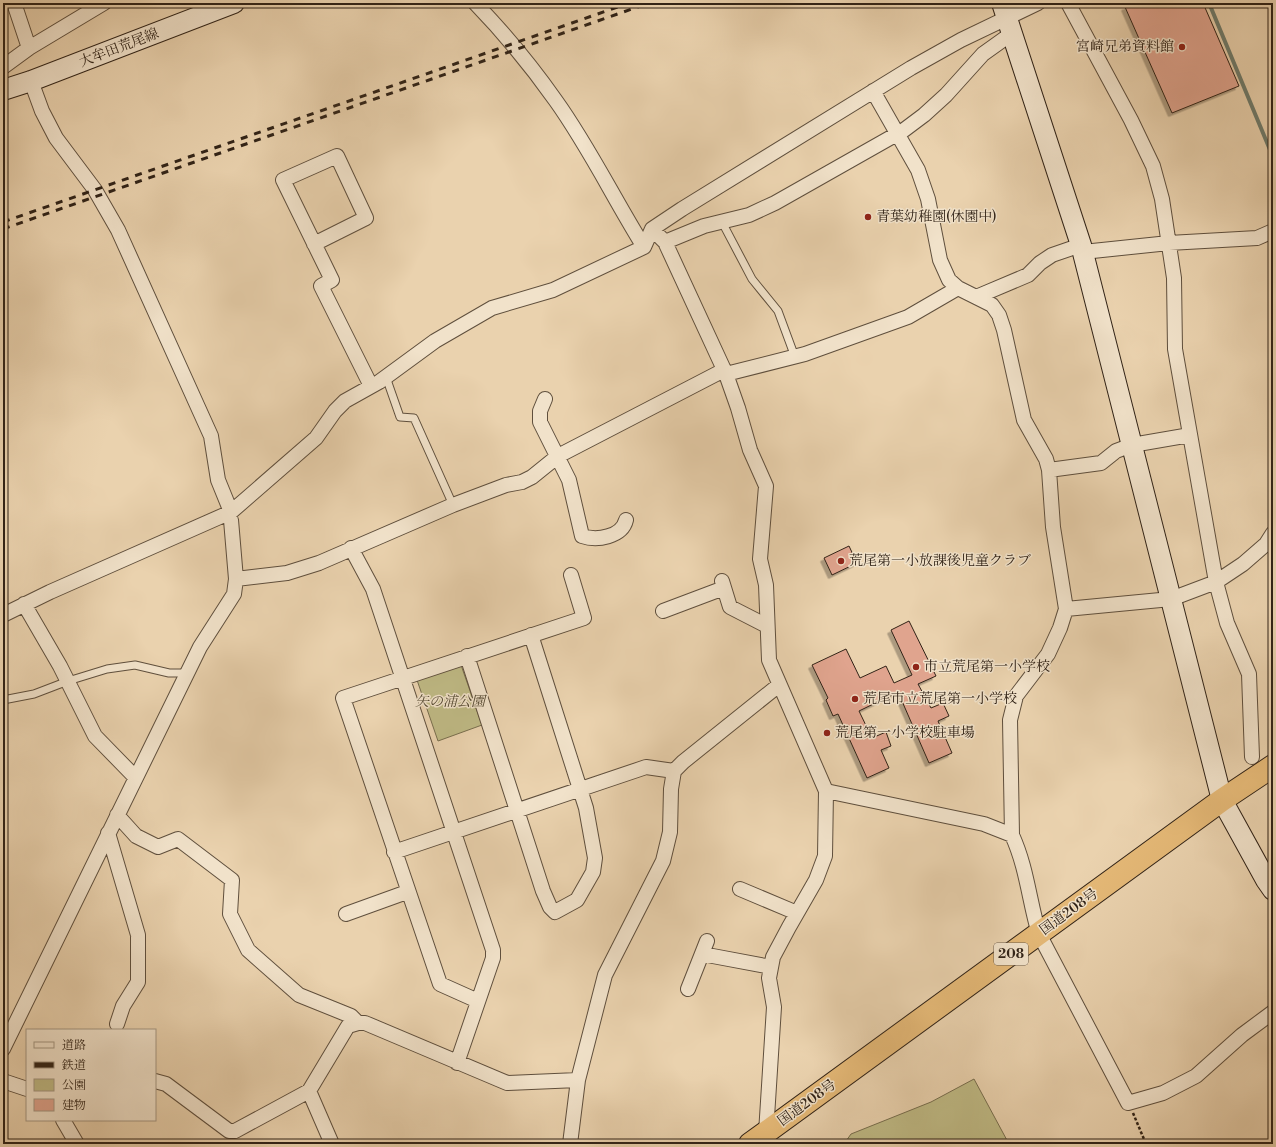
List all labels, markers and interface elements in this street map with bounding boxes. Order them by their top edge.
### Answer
street label: 大牟田荒尾線 [77,25,161,71]
place label: 宮崎兄弟資料館 [1076,38,1174,56]
marker: 宮崎兄弟資料館 [1177,42,1187,52]
place label: 青葉幼稚園(休園中) [876,208,997,226]
marker: 青葉幼稚園(休園中) [863,212,873,222]
place label: 荒尾第一小放課後児童クラブ [849,552,1031,570]
marker: 荒尾第一小放課後児童クラブ [836,556,846,566]
place label: 市立荒尾第一小学校 [924,658,1050,676]
marker: 市立荒尾第一小学校 [911,662,921,672]
place label: 荒尾市立荒尾第一小学校 [863,690,1017,708]
park label: 矢の浦公園 [415,693,487,711]
marker: 荒尾市立荒尾第一小学校 [850,694,860,704]
place label: 荒尾第一小学校駐車場 [835,724,975,742]
marker: 荒尾第一小学校駐車場 [822,728,832,738]
street label: 国道208号 [1036,885,1102,939]
road number: 208 [994,943,1028,965]
legend [26,1029,156,1121]
text: 道路 [62,1038,86,1053]
text: 鉄道 [61,1058,86,1073]
street label: 国道208号 [774,1076,840,1130]
text: 公園 [62,1078,86,1093]
text: 建物 [62,1098,86,1113]

